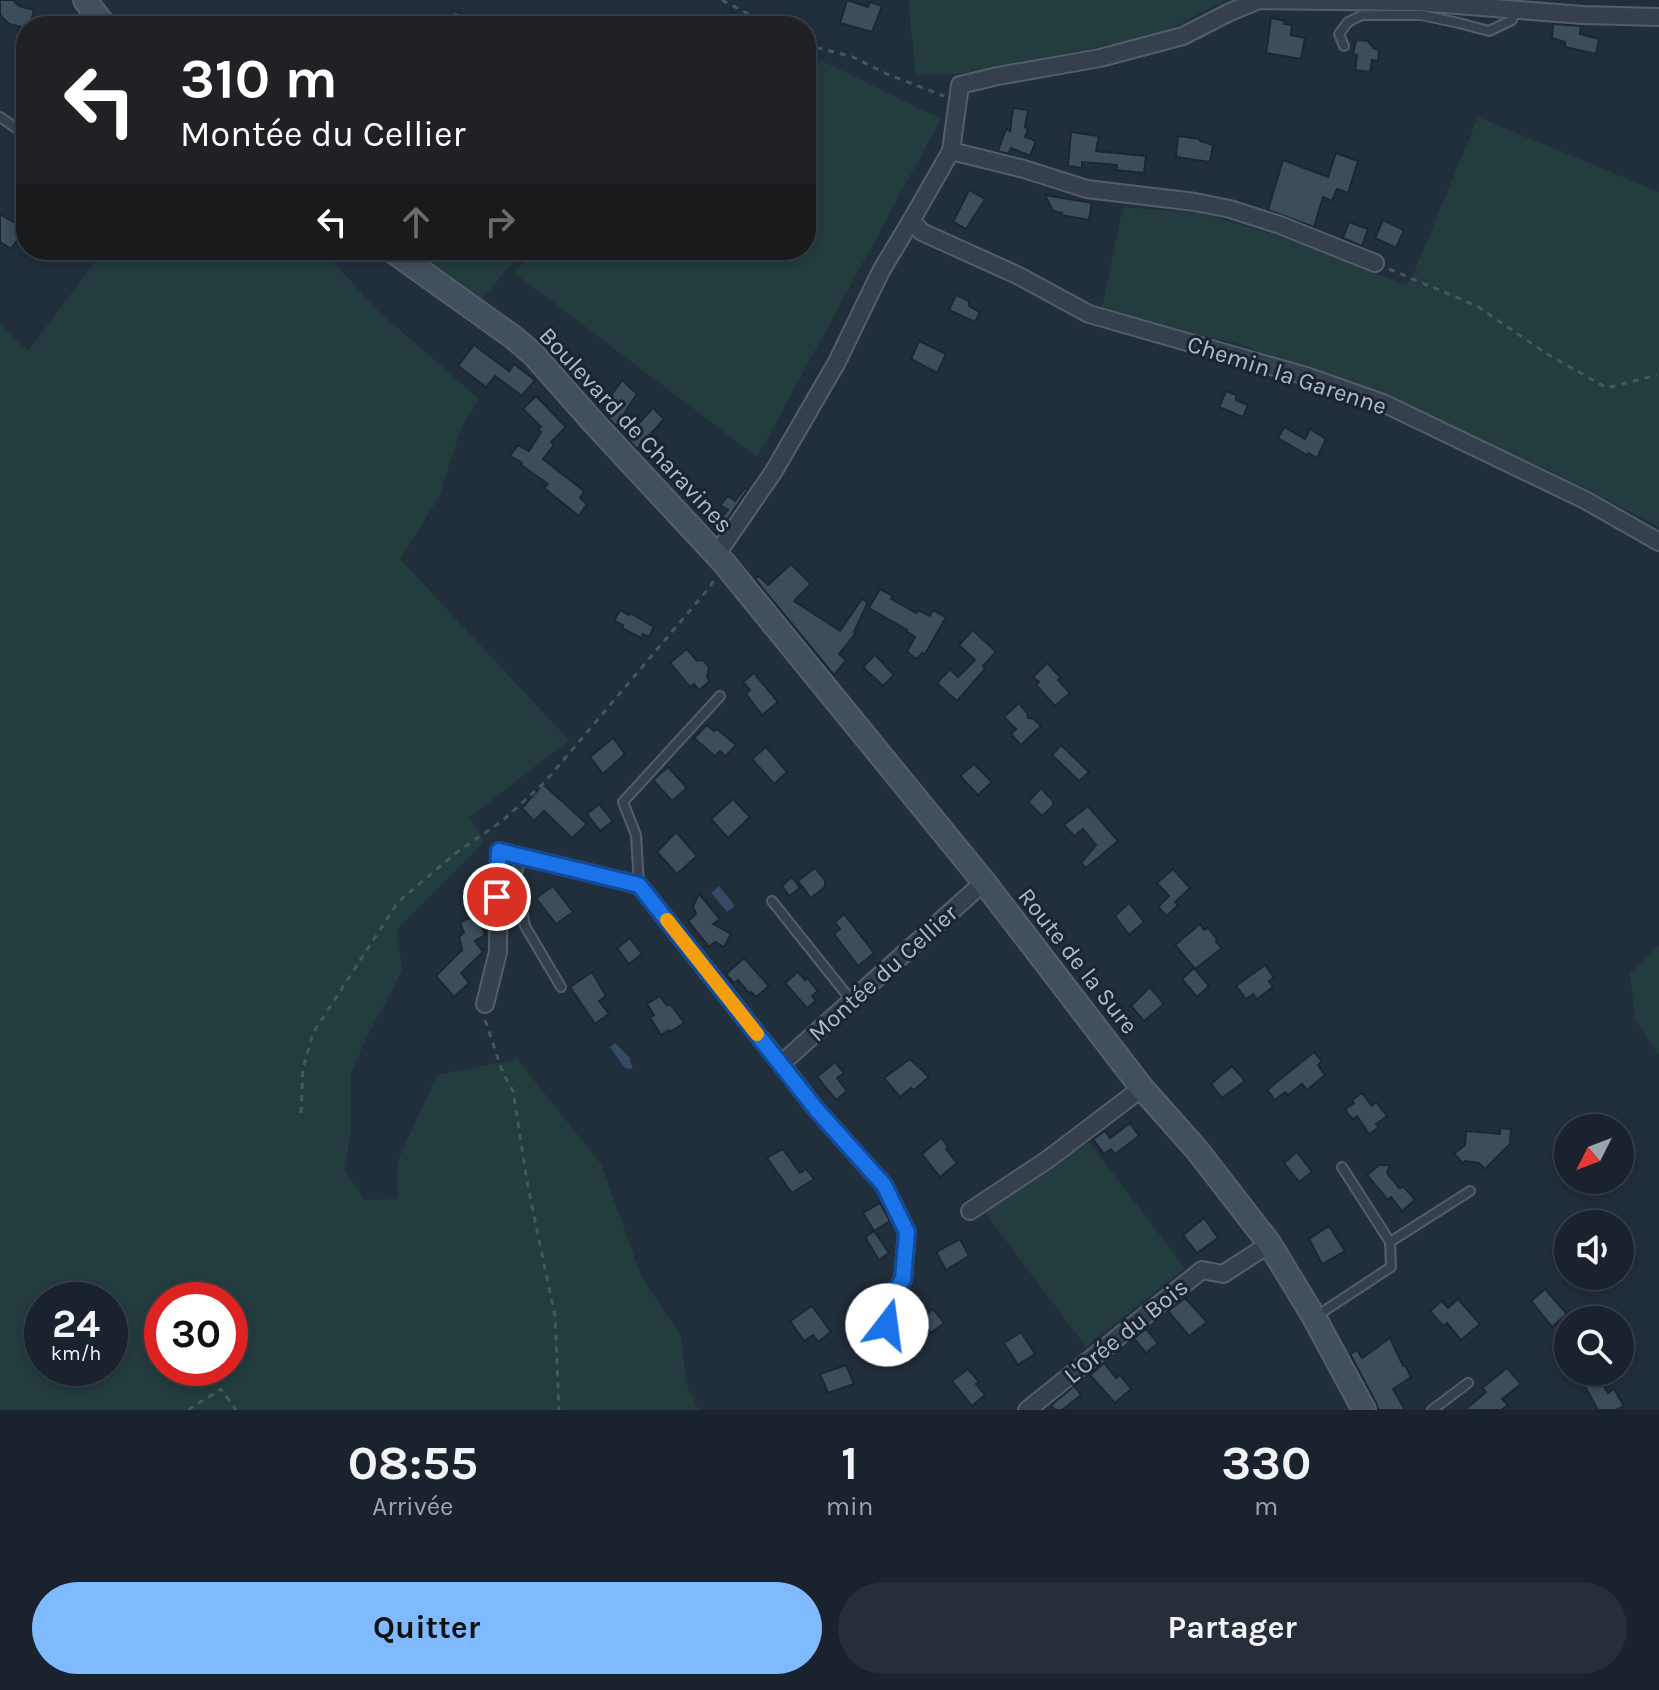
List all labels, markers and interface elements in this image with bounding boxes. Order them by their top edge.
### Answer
text: 310 m [180,46,338,111]
icon: left [48,48,152,152]
text: Montée du Cellier [180,113,466,155]
icon: left [310,200,354,244]
icon: ahead [394,200,438,244]
icon: right [478,200,522,244]
street label: Boulevard de Charavines [533,321,739,539]
street label: Chemin la Garenne [1184,330,1390,420]
pin [463,863,531,931]
icon: arrive [475,875,519,919]
street label: Route de la Sure [1012,883,1144,1039]
street label: Montée du Cellier [803,899,963,1047]
north arrow [1554,1114,1634,1194]
map controls [1554,1114,1634,1386]
button: sound [1554,1210,1634,1290]
street label: L'Orée du Bois [1058,1273,1194,1389]
speed limit sign: 30 [144,1282,248,1386]
position arrow [845,1283,929,1367]
text: 24 [52,1300,100,1347]
button: search [1554,1306,1634,1386]
text: km/h [51,1342,101,1365]
text: 08:55 [348,1435,478,1491]
text: 1 [841,1435,858,1491]
text: 330 [1221,1435,1311,1491]
text: Arrivée [372,1491,453,1522]
text: min [826,1491,873,1522]
text: m [1254,1491,1278,1522]
button: Quitter [32,1582,822,1674]
button: Partager [838,1582,1627,1674]

